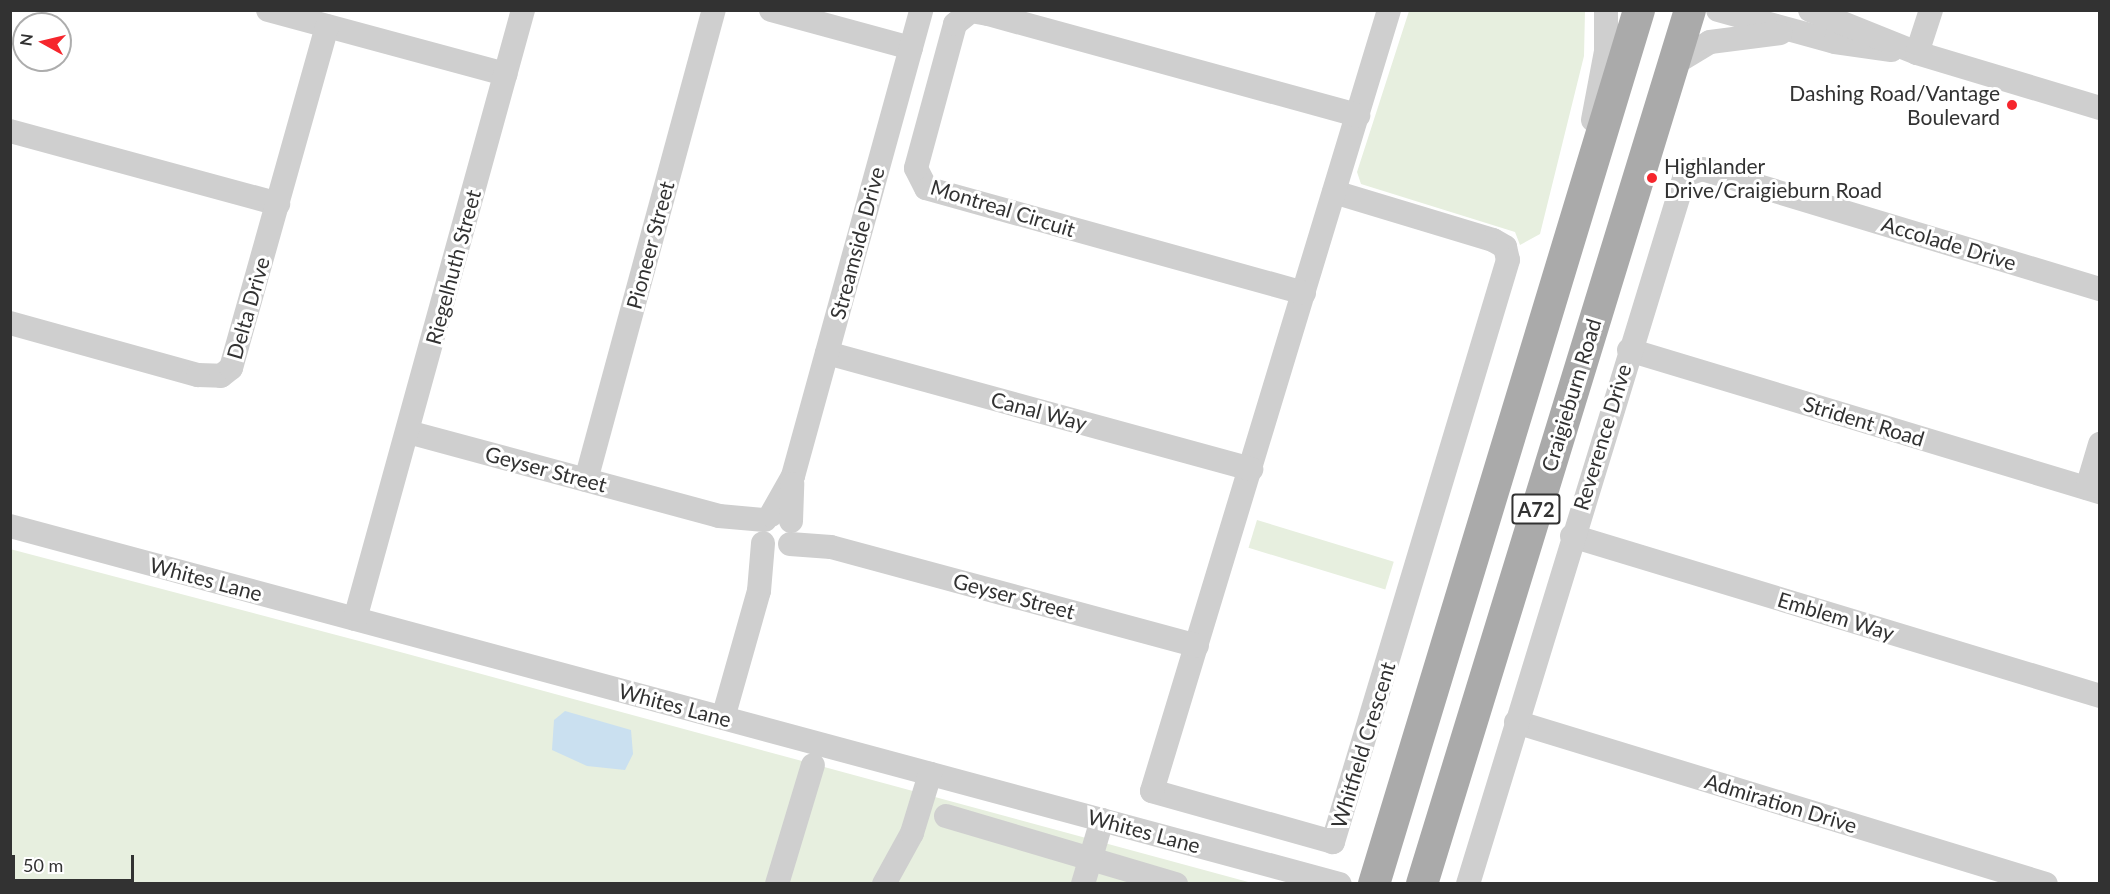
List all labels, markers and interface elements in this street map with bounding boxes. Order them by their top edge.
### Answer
north arrow [12,12,72,72]
text: N [15,32,36,47]
place label: Dashing Road/Vantage Boulevard [1789,80,2000,130]
marker: Dashing Road/Vantage Boulevard [2005,98,2019,112]
place label: Highlander Drive/Craigieburn Road [1664,153,1882,203]
street label: Streamside Drive [825,164,889,322]
marker: Highlander Drive/Craigieburn Road [1645,171,1659,185]
street label: Montreal Circuit [928,174,1078,242]
street label: Pioneer Street [621,178,679,312]
street label: Riegelhuth Street [420,187,486,347]
street label: Accolade Drive [1879,211,2019,275]
street label: Delta Drive [221,254,275,362]
street label: Craigieburn Road [1536,315,1606,475]
street label: Reverence Drive [1568,361,1636,513]
street label: Canal Way [988,386,1090,436]
street label: Strident Road [1801,391,1927,451]
street label: Geyser Street [482,441,610,497]
road number: A72 [1510,492,1562,526]
street label: Whites Lane [147,552,265,606]
street label: Geyser Street [950,568,1078,624]
street label: Emblem Way [1774,586,1898,646]
street label: Whitfield Crescent [1326,659,1400,831]
street label: Whites Lane [616,678,734,732]
street label: Admiration Drive [1702,768,1860,838]
street label: Whites Lane [1085,804,1203,858]
scale bar [15,843,136,881]
text: 50 m [23,854,63,876]

